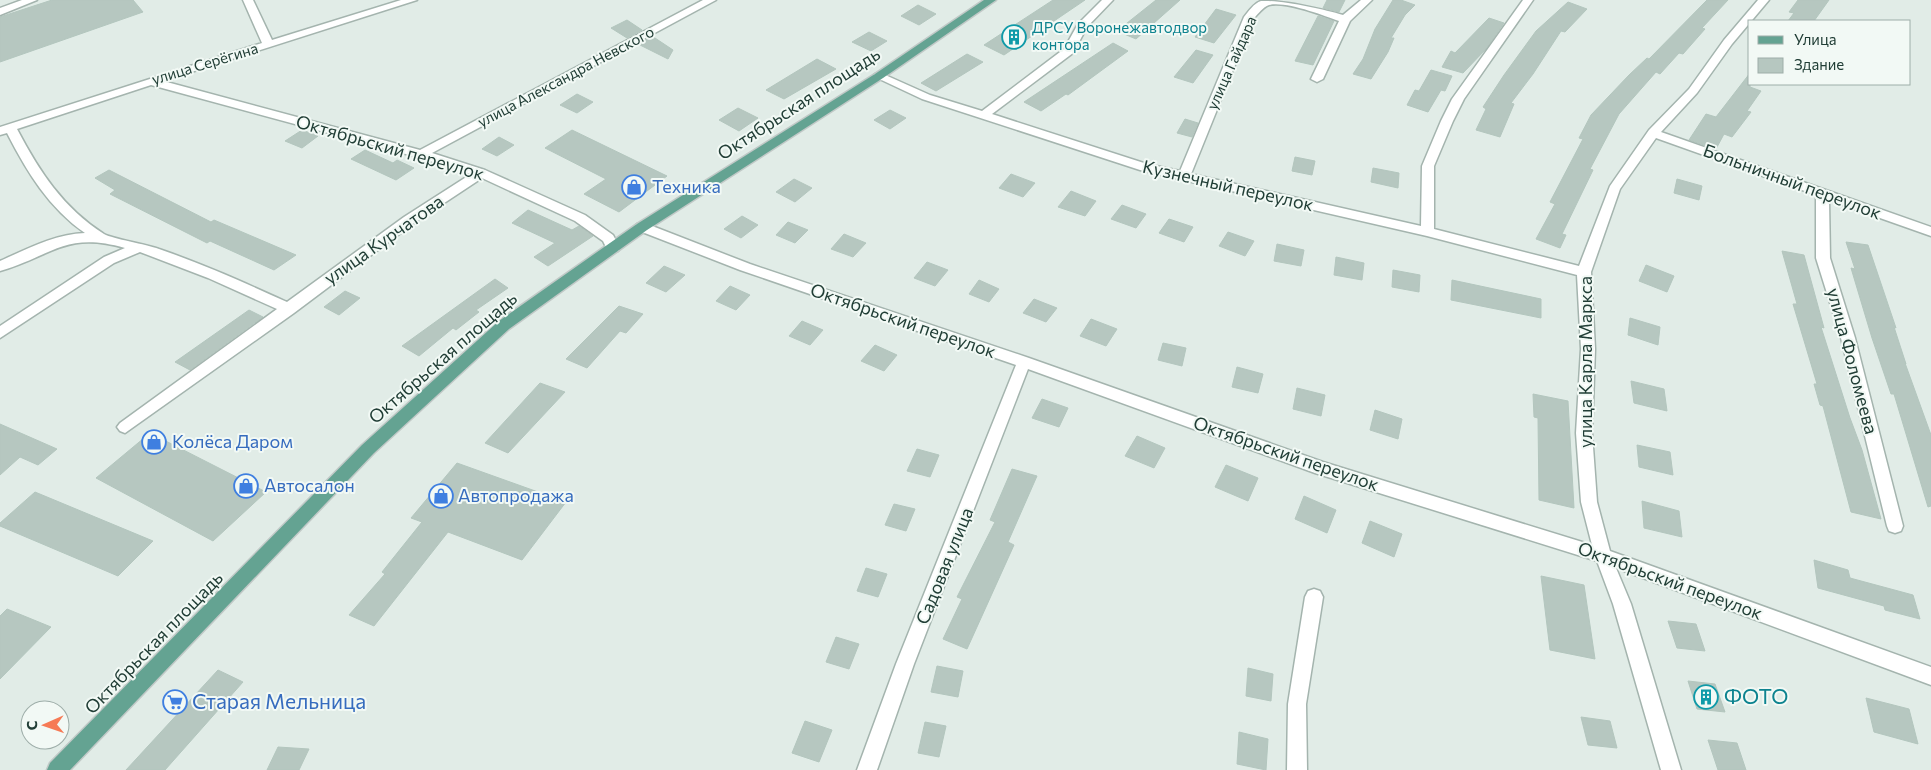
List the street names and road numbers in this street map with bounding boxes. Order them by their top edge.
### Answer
street label: улица Гайдара [1202,13,1260,112]
street label: улица Александра Невского [474,22,657,130]
street label: улица Серёгина [149,38,260,88]
street label: Октябрьская площадь [713,42,884,164]
street label: Октябрьский переулок [294,110,487,185]
street label: Больничный переулок [1700,139,1885,224]
street label: Кузнечный переулок [1141,155,1316,215]
street label: улица Курчатова [319,190,447,289]
street label: улица Карла Маркса [1574,276,1596,448]
street label: Октябрьский переулок [808,278,999,362]
street label: улица Фоломеева [1823,285,1883,436]
street label: Октябрьская площадь [364,287,521,428]
street label: Октябрьский переулок [1191,411,1382,495]
street label: Садовая улица [911,504,977,627]
street label: Октябрьский переулок [1575,536,1766,624]
street label: Октябрьская площадь [80,567,227,718]

